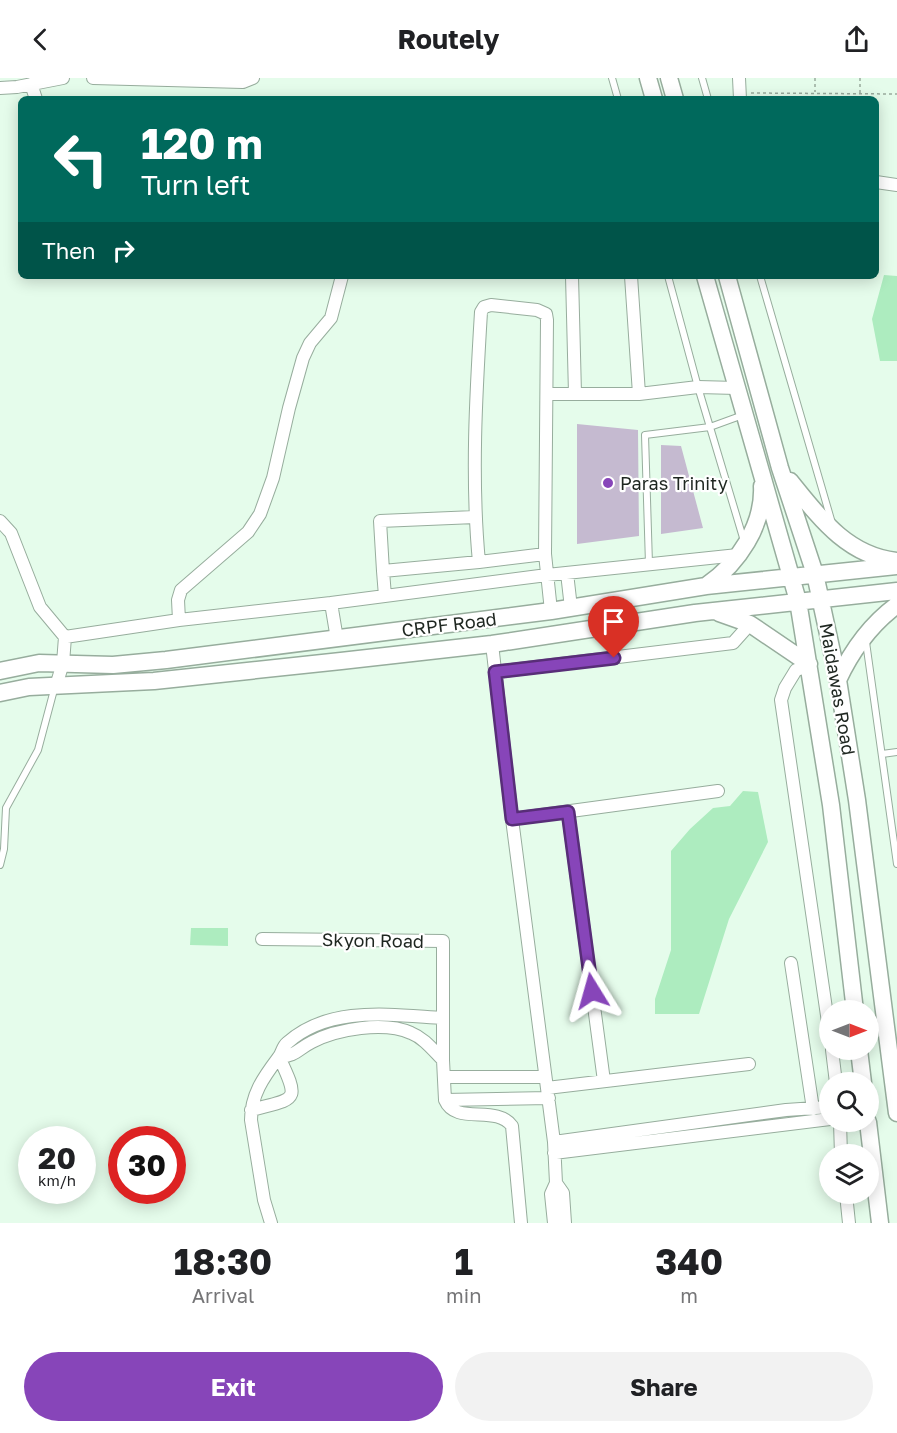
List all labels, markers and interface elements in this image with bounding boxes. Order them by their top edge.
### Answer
icon: back [24,23,57,56]
text: Routely [397,23,500,55]
icon: share [840,23,873,56]
text: 120 m [141,118,263,168]
icon: left [42,120,120,198]
text: Turn left [141,169,250,201]
icon: right [107,234,140,267]
text: Then [42,237,95,264]
place label: Paras Trinity [620,472,728,494]
marker: Paras Trinity [601,476,615,490]
pin [588,596,639,658]
icon: arrive [597,605,630,638]
street label: CRPF Road [400,607,498,641]
street label: Maidawas Road [816,621,860,757]
street label: Skyon Road [322,928,424,952]
position arrow [560,959,624,1023]
north arrow [819,1000,879,1060]
map controls [819,1000,879,1204]
button: search [819,1072,879,1132]
speed limit sign: 30 [108,1126,186,1204]
text: 20 [38,1140,76,1176]
button: layers [819,1144,879,1204]
text: km/h [38,1171,76,1189]
text: 18:30 [174,1240,272,1283]
text: 1 [455,1240,473,1283]
text: 340 [655,1240,723,1283]
text: Arrival [192,1283,254,1307]
text: min [446,1283,481,1307]
text: m [680,1283,698,1307]
button: Exit [24,1352,443,1421]
button: Share [455,1352,873,1421]

